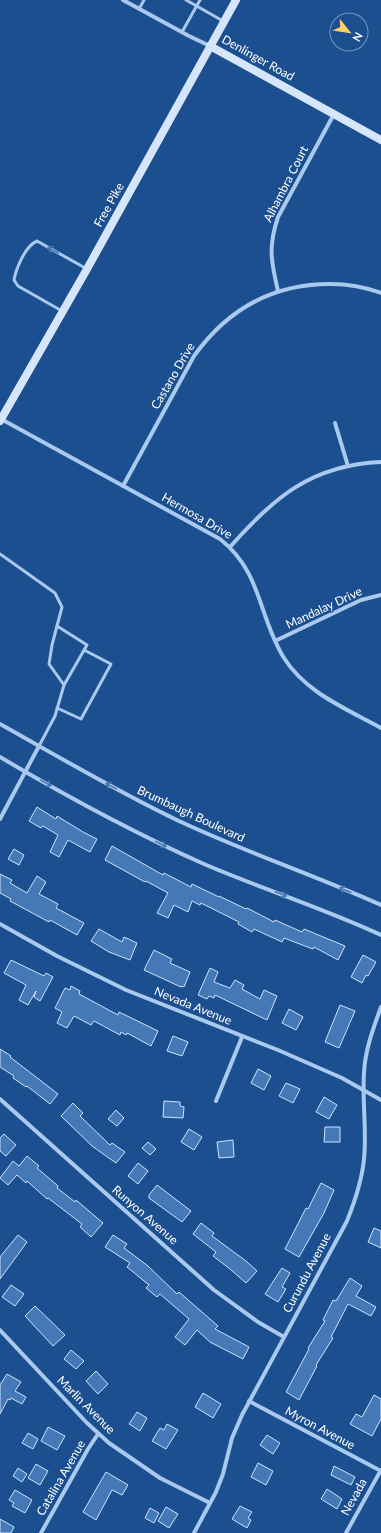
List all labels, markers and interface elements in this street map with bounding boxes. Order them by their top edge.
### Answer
north arrow [329,12,369,52]
text: N [350,30,366,44]
street label: Denlinger Road [219,31,297,84]
street label: Alhambra Court [260,143,312,224]
street label: Free Pike [90,180,127,230]
one-way arrow [47,246,59,253]
street label: Castano Drive [147,340,198,412]
street label: Hermosa Drive [159,489,235,542]
street label: Mandalay Drive [283,583,364,632]
one-way arrow [40,780,52,788]
one-way arrow [105,782,117,790]
street label: Brumbaugh Boulevard [135,782,247,845]
one-way arrow [155,841,167,848]
one-way arrow [339,886,351,894]
one-way arrow [275,890,287,898]
street label: Nevada Avenue [152,983,234,1028]
street label: Runyon Avenue [109,1182,181,1247]
street label: Curundu Avenue [279,1230,334,1315]
street label: Marlin Avenue [54,1372,119,1437]
street label: Myron Avenue [283,1403,358,1452]
street label: Catalina Avenue [33,1437,88,1518]
street label: Nevada [337,1476,370,1518]

